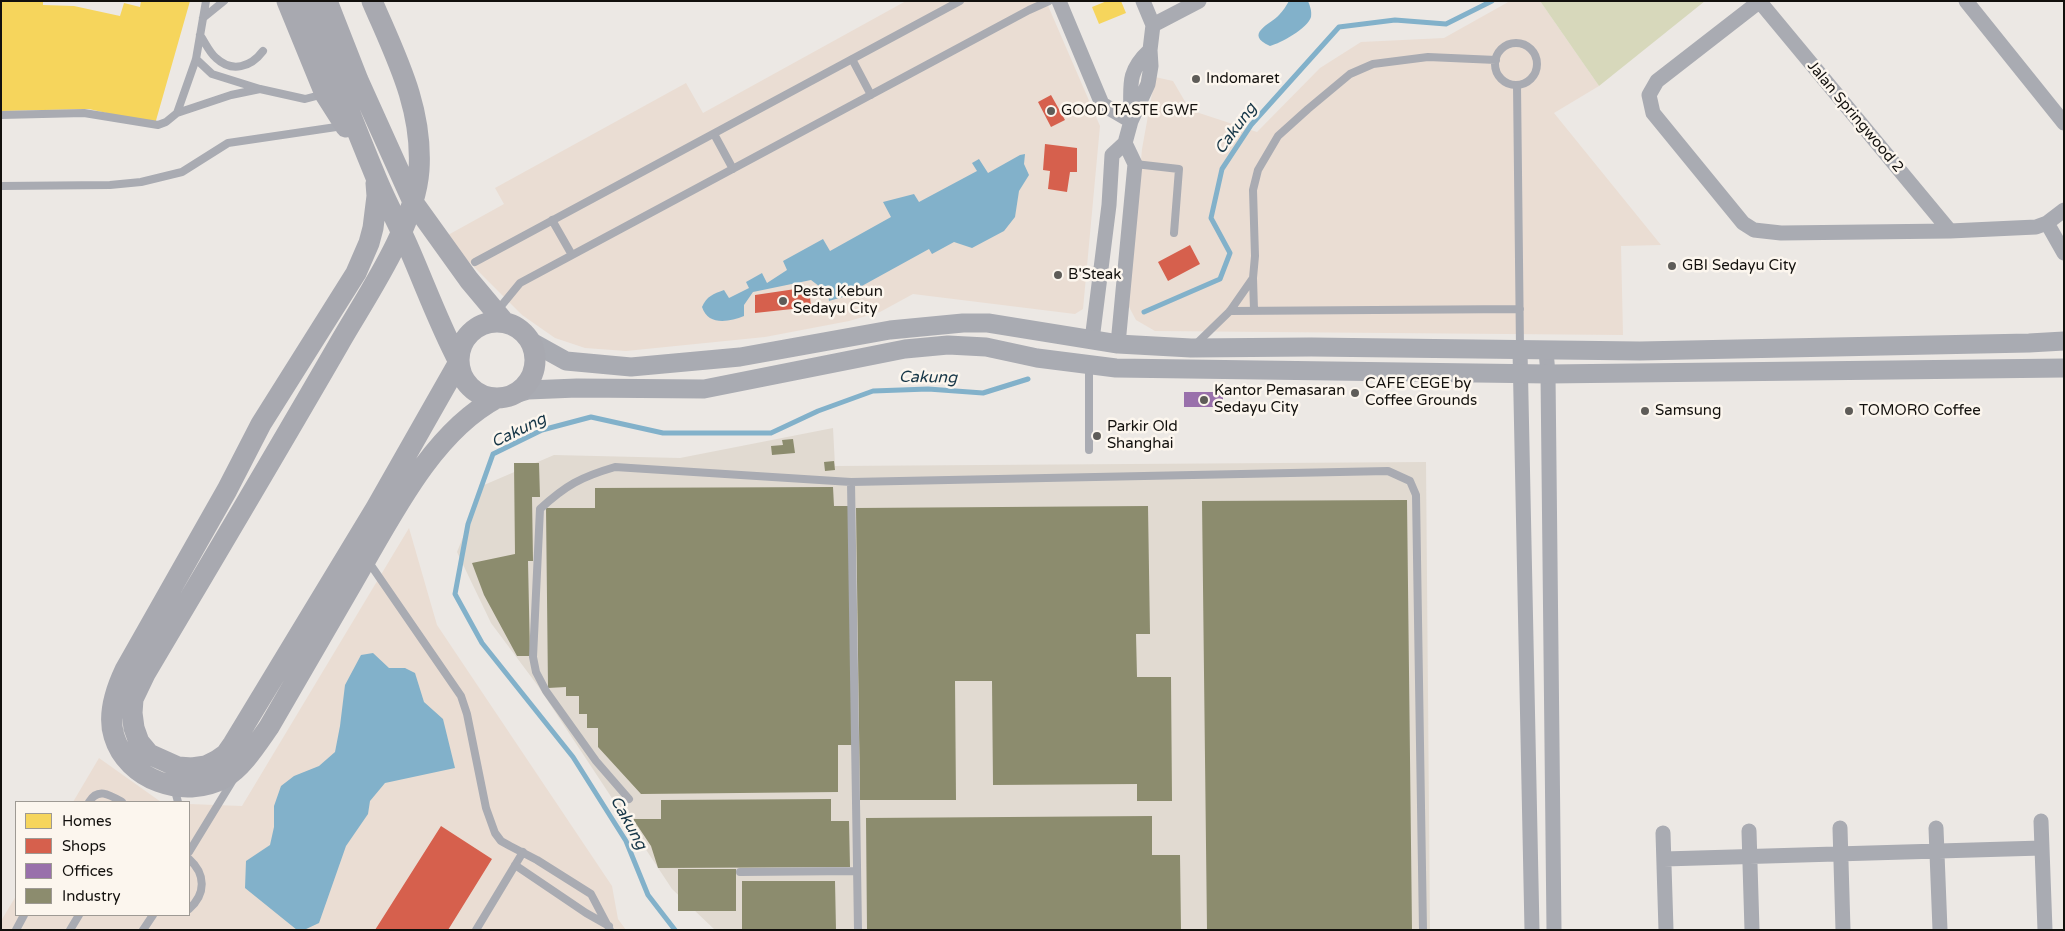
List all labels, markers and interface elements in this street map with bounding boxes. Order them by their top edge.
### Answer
street label: Jalan Springwood 2 [1803,58,1907,176]
place label: Indomaret [1206,70,1280,88]
marker: Indomaret [1190,73,1202,85]
water label: Cakung [1211,100,1261,158]
place label: GOOD TASTE GWF [1061,102,1198,120]
marker: GOOD TASTE GWF [1045,105,1057,117]
place label: GBI Sedayu City [1682,257,1796,275]
marker: GBI Sedayu City [1666,260,1678,272]
place label: B'Steak [1068,266,1121,284]
marker: B'Steak [1052,269,1064,281]
place label: Pesta Kebun Sedayu City [793,283,883,318]
marker: Pesta Kebun Sedayu City [777,295,789,307]
water label: Cakung [899,368,957,388]
place label: CAFE CEGE by Coffee Grounds [1365,375,1477,410]
place label: Kantor Pemasaran Sedayu City [1214,382,1345,417]
marker: CAFE CEGE by Coffee Grounds [1349,387,1361,399]
marker: Kantor Pemasaran Sedayu City [1198,394,1210,406]
place label: Samsung [1655,402,1721,420]
place label: TOMORO Coffee [1859,402,1981,420]
marker: Samsung [1639,405,1651,417]
marker: TOMORO Coffee [1843,405,1855,417]
water label: Cakung [489,410,549,452]
place label: Parkir Old Shanghai [1107,418,1178,453]
marker: Parkir Old Shanghai [1091,430,1103,442]
water label: Cakung [605,793,651,853]
legend [15,801,190,916]
text: Homes [62,812,112,830]
text: Shops [62,837,106,855]
text: Offices [62,862,113,880]
text: Industry [62,887,121,905]

